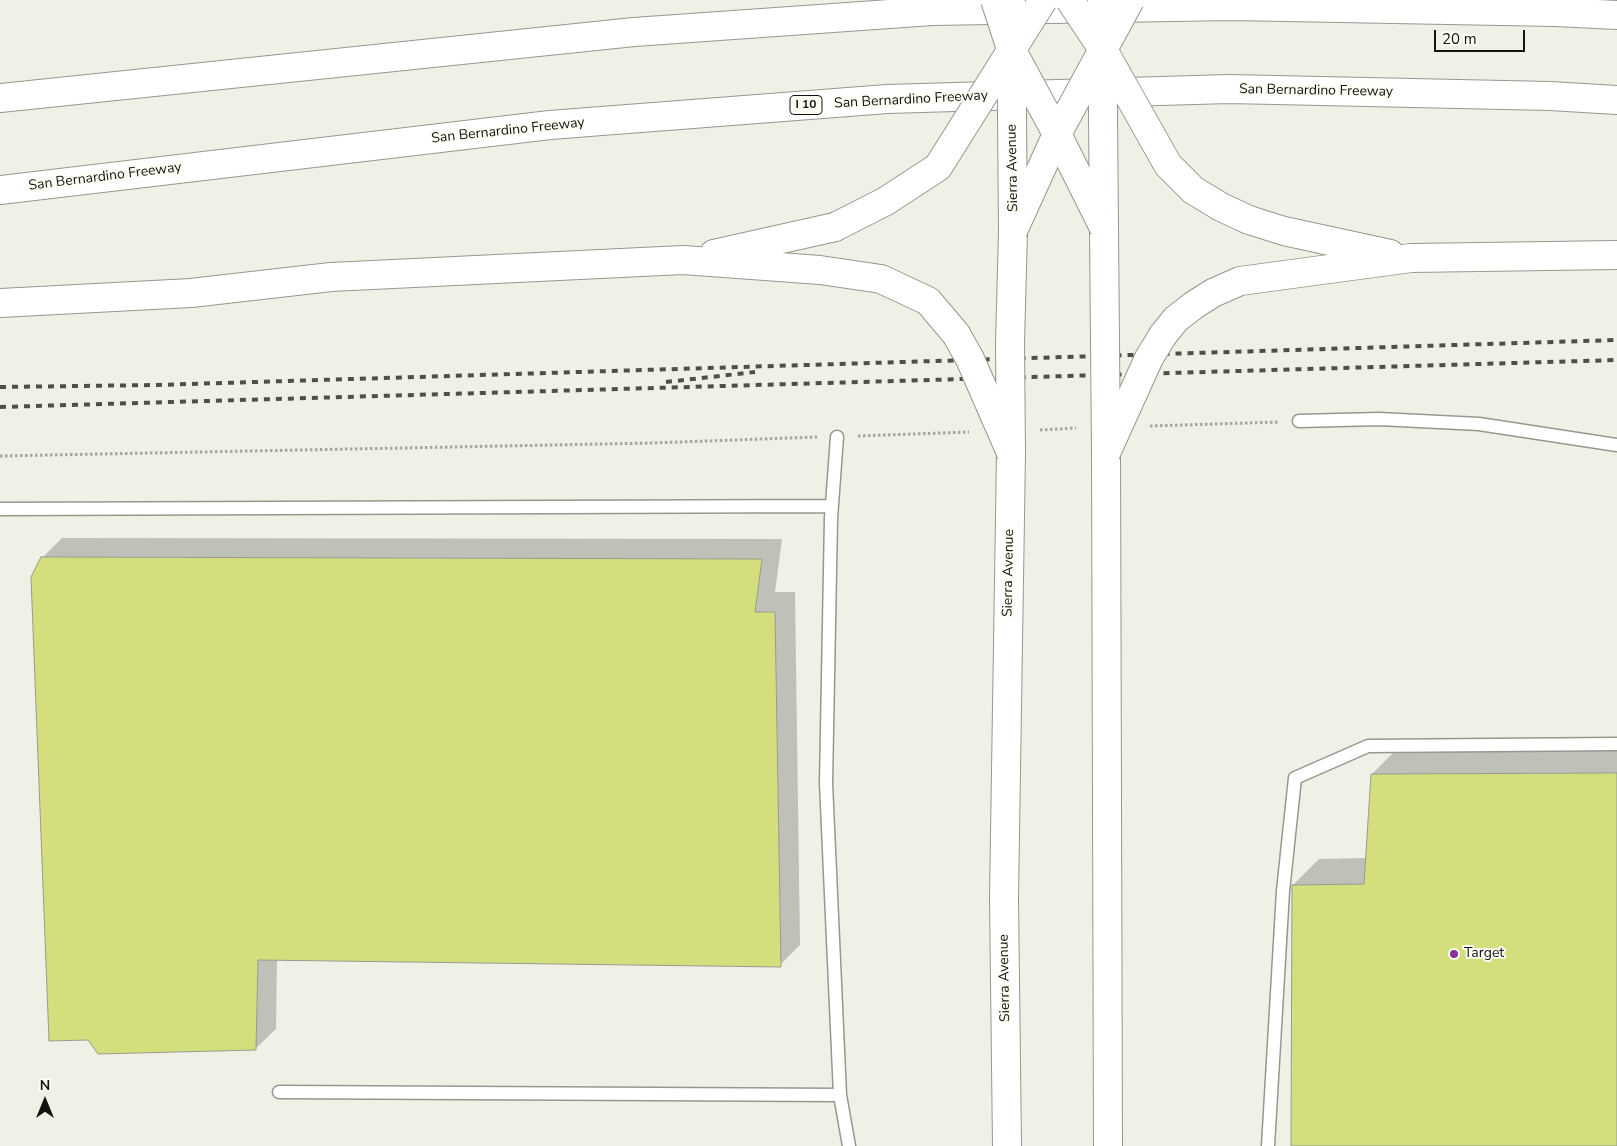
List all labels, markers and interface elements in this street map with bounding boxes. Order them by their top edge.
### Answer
scale bar [1437,20,1528,52]
text: 20 m [1442,29,1477,49]
street label: San Bernardino Freeway [1239,81,1393,101]
street label: San Bernardino Freeway [834,88,988,112]
road number: I 10 [790,96,822,114]
street label: San Bernardino Freeway [431,115,585,147]
street label: Sierra Avenue [1004,124,1022,212]
street label: San Bernardino Freeway [28,159,182,195]
street label: Sierra Avenue [1000,529,1018,617]
street label: Sierra Avenue [996,934,1014,1022]
place label: Target [1464,946,1504,962]
marker: Target [1448,948,1460,960]
north arrow [20,1076,70,1126]
text: N [40,1076,50,1095]

